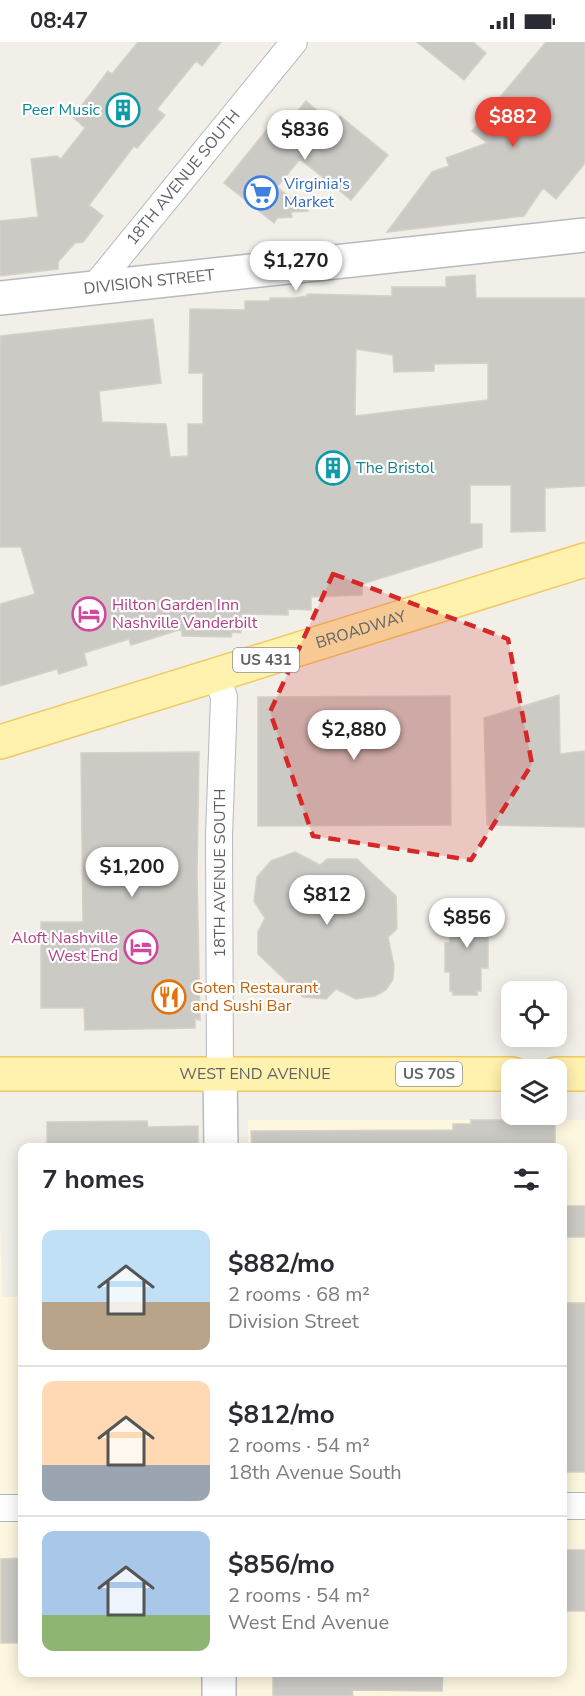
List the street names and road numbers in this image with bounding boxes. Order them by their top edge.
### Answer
street label: 18TH AVENUE SOUTH [122,105,245,250]
street label: DIVISION STREET [83,264,216,300]
street label: BROADWAY [313,605,409,654]
road number: US 431 [233,648,299,672]
street label: 18TH AVENUE SOUTH [209,789,231,957]
road number: US 70S [396,1062,462,1086]
street label: WEST END AVENUE [179,1063,331,1085]

